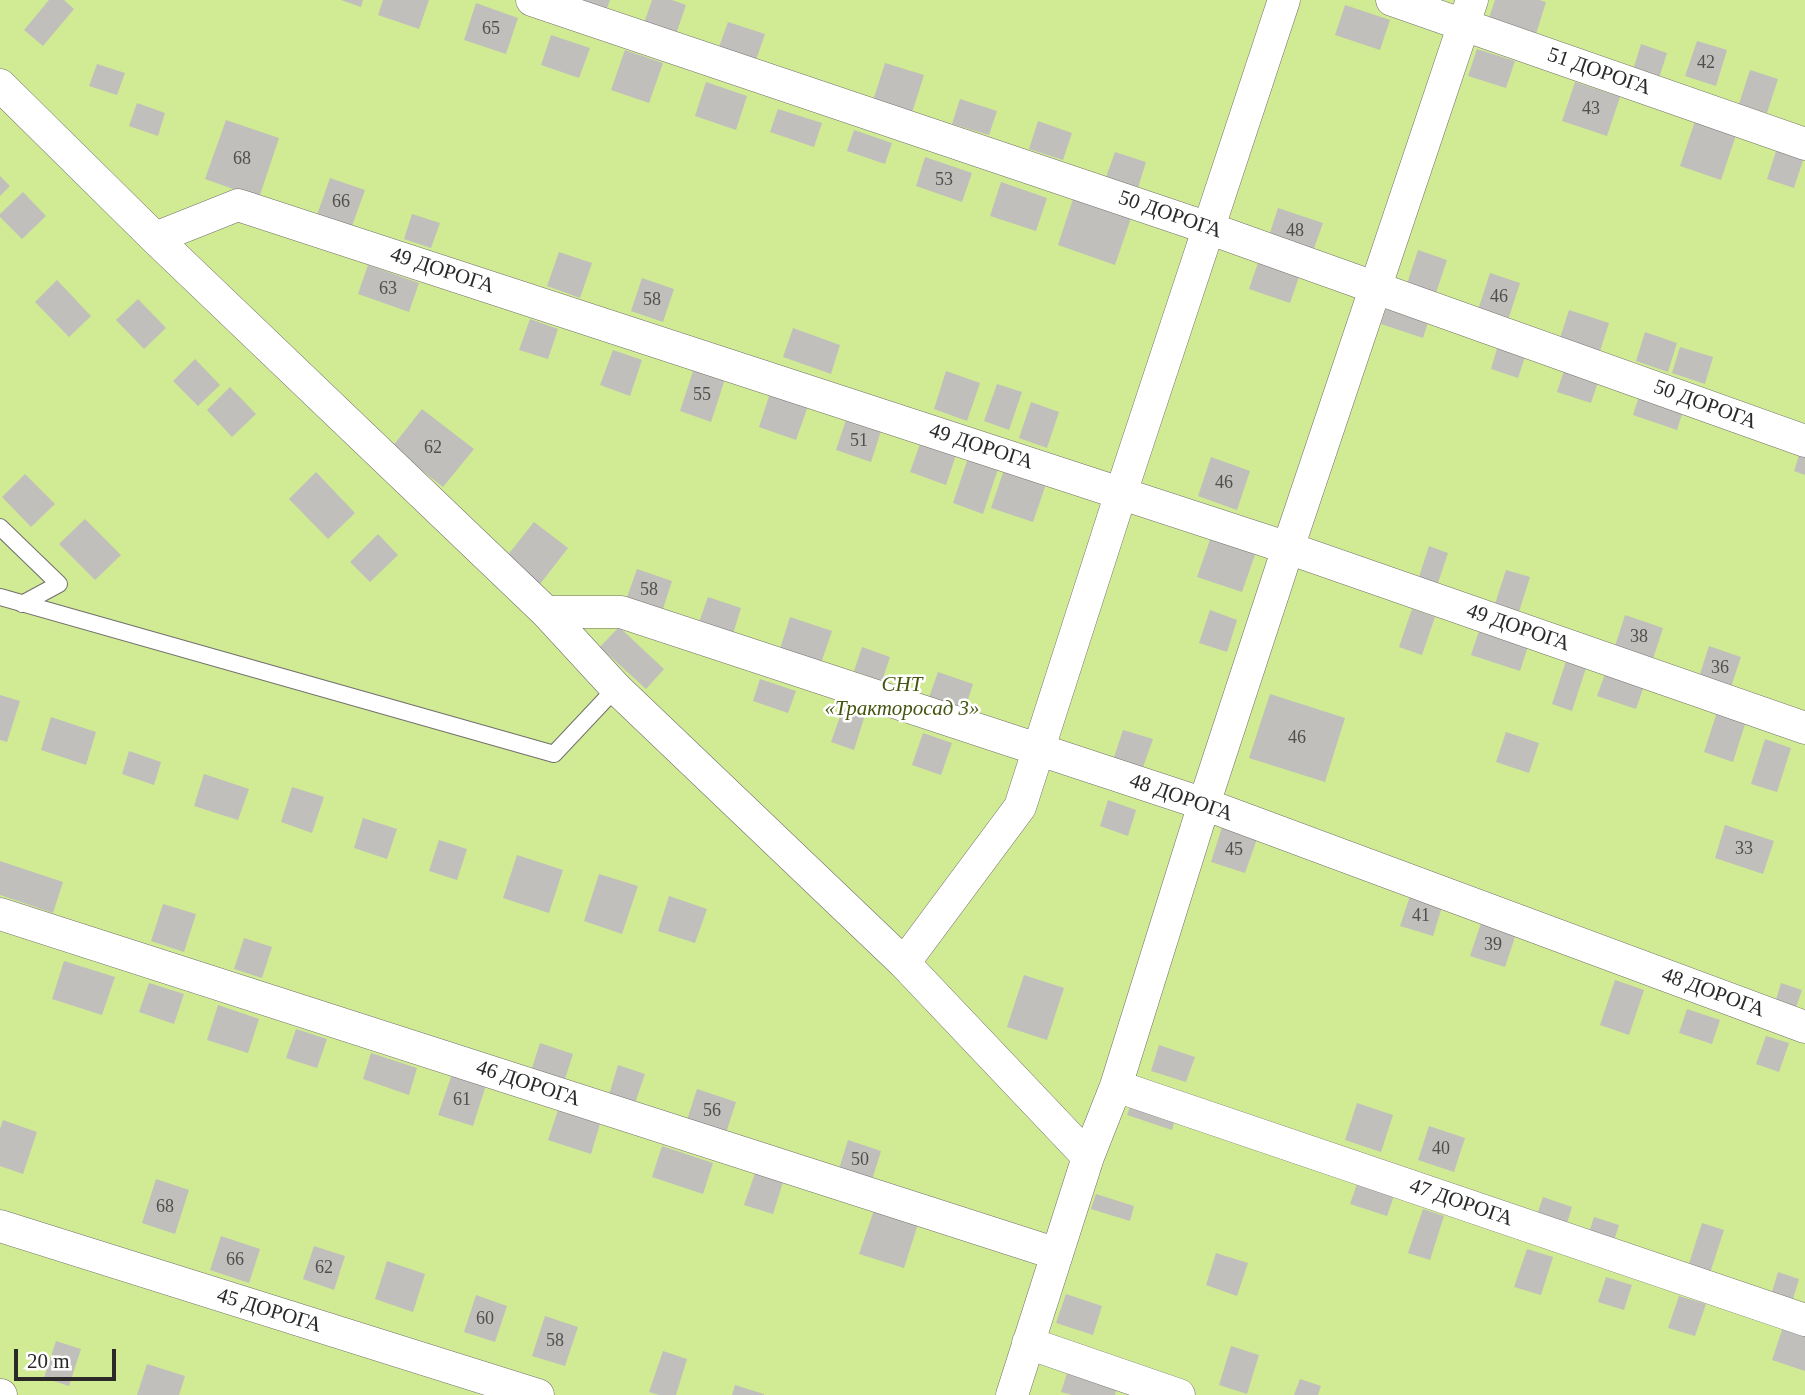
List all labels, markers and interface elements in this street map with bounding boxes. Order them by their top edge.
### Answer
house number: 65 [482,18,500,40]
street label: 51 ДОРОГА [1544,43,1654,101]
house number: 42 [1697,52,1715,74]
house number: 43 [1582,98,1600,120]
house number: 68 [233,148,251,170]
house number: 53 [935,169,953,191]
street label: 50 ДОРОГА [1115,186,1225,244]
house number: 66 [332,191,350,213]
house number: 48 [1286,220,1304,242]
street label: 49 ДОРОГА [387,242,497,300]
house number: 63 [379,278,397,300]
house number: 46 [1490,286,1508,308]
house number: 58 [643,289,661,311]
street label: 50 ДОРОГА [1650,375,1760,435]
house number: 55 [693,384,711,406]
street label: 49 ДОРОГА [926,418,1036,476]
house number: 51 [850,430,868,452]
house number: 62 [424,437,442,459]
house number: 46 [1215,472,1233,494]
house number: 58 [640,579,658,601]
street label: 49 ДОРОГА [1463,599,1573,657]
house number: 38 [1630,626,1648,648]
house number: 36 [1711,657,1729,679]
park label: СНТ «Тракторосад 3» [824,672,980,722]
house number: 46 [1288,727,1306,749]
street label: 48 ДОРОГА [1126,769,1236,827]
house number: 33 [1735,838,1753,860]
house number: 45 [1225,839,1243,861]
house number: 41 [1412,905,1430,927]
house number: 39 [1484,934,1502,956]
street label: 48 ДОРОГА [1658,963,1768,1023]
street label: 46 ДОРОГА [473,1055,583,1113]
house number: 61 [453,1089,471,1111]
house number: 56 [703,1100,721,1122]
house number: 40 [1432,1138,1450,1160]
house number: 50 [851,1149,869,1171]
street label: 47 ДОРОГА [1406,1174,1516,1232]
house number: 68 [156,1196,174,1218]
house number: 66 [226,1249,244,1271]
house number: 62 [315,1257,333,1279]
street label: 45 ДОРОГА [214,1283,324,1339]
house number: 60 [476,1308,494,1330]
house number: 58 [546,1330,564,1352]
scale bar [18,1336,119,1380]
text: 20 m [27,1349,70,1373]

